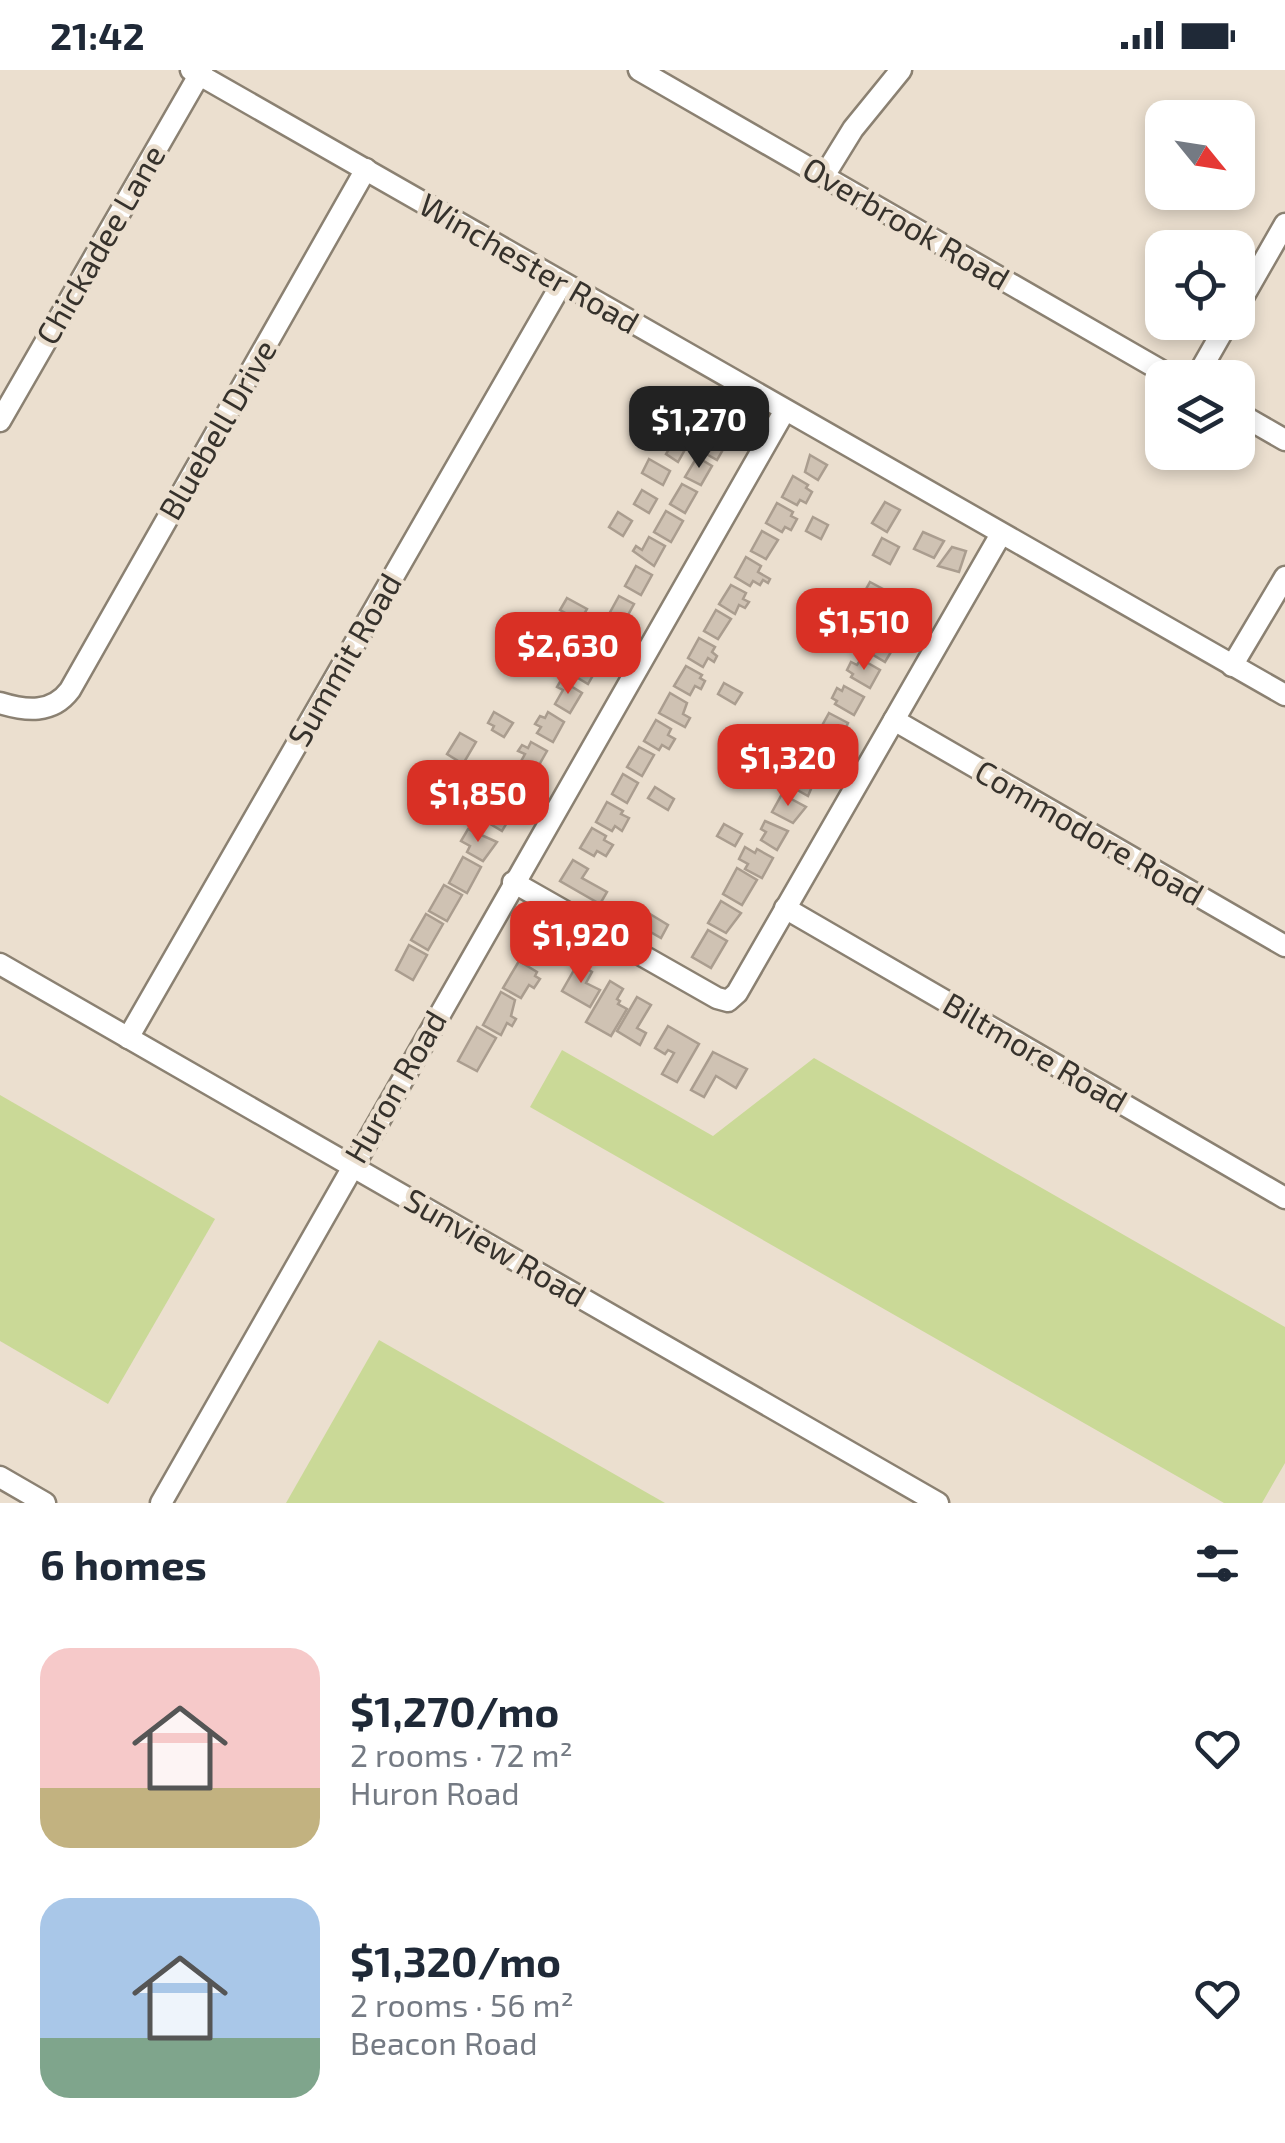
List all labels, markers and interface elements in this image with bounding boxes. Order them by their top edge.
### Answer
text: 21:42 [50,12,145,58]
north arrow [1145,100,1255,210]
map controls [1145,100,1255,470]
street label: Chickadee Lane [27,138,172,350]
street label: Overbrook Road [797,148,1017,297]
street label: Winchester Road [414,184,646,340]
button: locate [1145,230,1255,340]
street label: Bluebell Drive [149,332,283,526]
button: layers [1145,360,1255,470]
pin: $1,270 [618,386,780,471]
text: $1,270 [651,399,747,437]
street label: Summit Road [279,566,408,752]
pin: $1,510 [783,588,945,673]
text: $1,510 [818,601,910,639]
pin: $2,630 [487,612,649,697]
text: $2,630 [517,625,619,663]
pin: $1,320 [707,724,869,809]
text: $1,320 [739,737,837,775]
street label: Commodore Road [969,750,1211,912]
pin: $1,850 [397,760,559,845]
text: $1,850 [429,773,527,811]
pin: $1,920 [500,901,662,986]
text: $1,920 [532,914,630,952]
street label: Biltmore Road [937,983,1135,1119]
street label: Huron Road [335,1003,453,1169]
street label: Sunview Road [398,1179,594,1314]
icon: filters [1190,1536,1245,1591]
text: 6 homes [40,1538,207,1588]
text: $1,270/mo [350,1685,559,1735]
icon: home [120,1688,240,1808]
icon: heart [1190,1721,1245,1776]
text: 2 rooms · 72 m² [350,1735,573,1773]
text: Huron Road [350,1773,520,1811]
text: $1,320/mo [350,1935,561,1985]
icon: home [120,1938,240,2058]
icon: heart [1190,1971,1245,2026]
text: 2 rooms · 56 m² [350,1985,574,2023]
text: Beacon Road [350,2023,538,2061]

